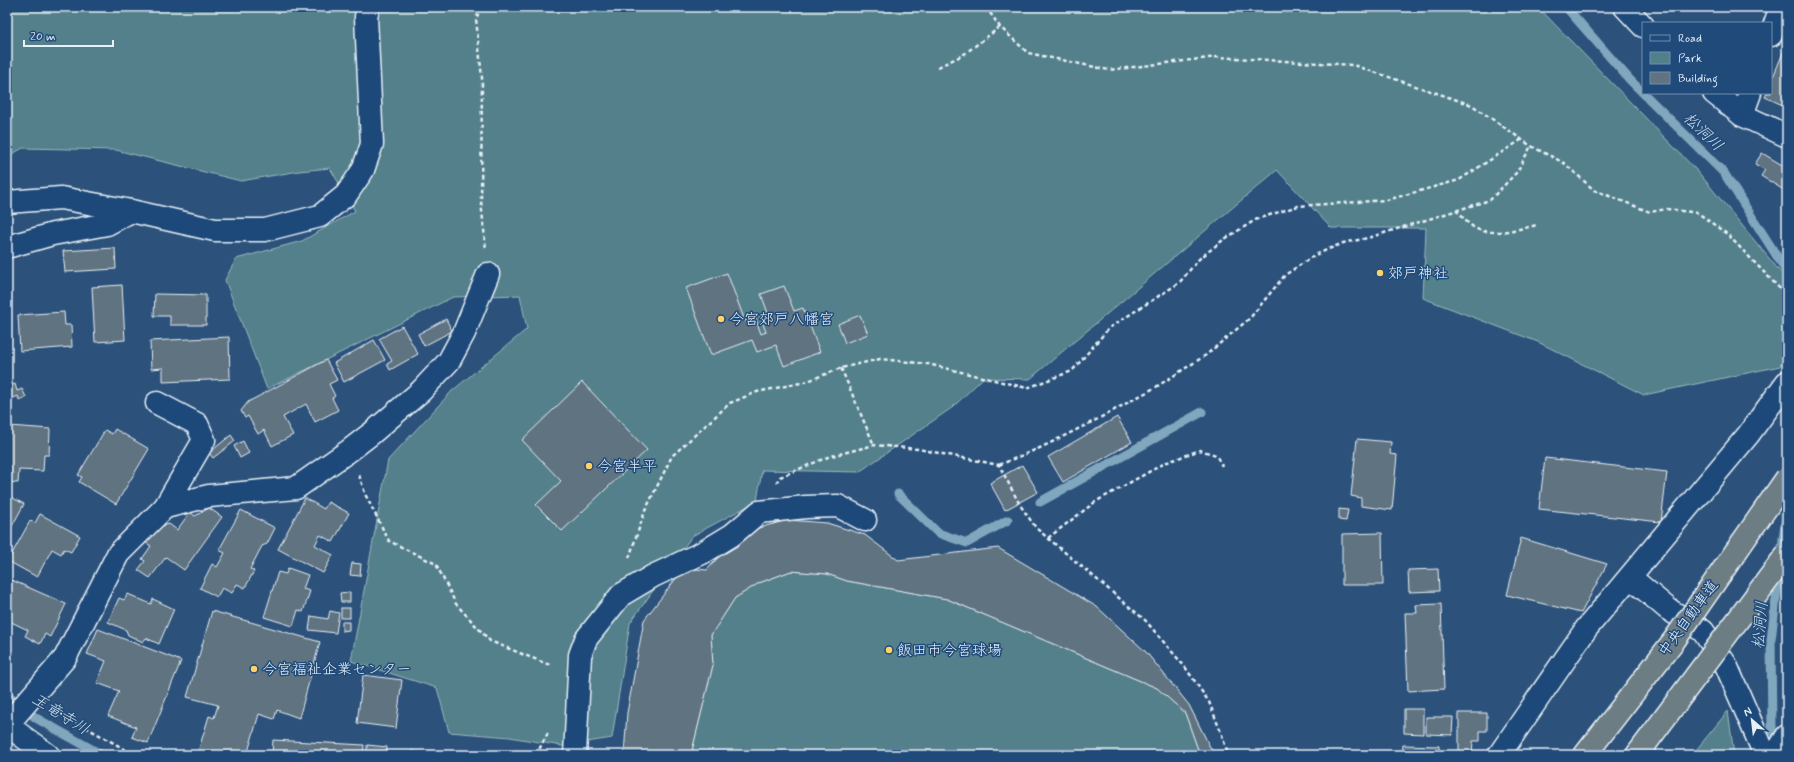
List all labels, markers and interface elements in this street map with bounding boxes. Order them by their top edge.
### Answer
scale bar [24,22,113,48]
legend [1642,22,1772,94]
text: 20 m [30,29,56,45]
text: Road [1678,31,1702,47]
text: Park [1678,51,1702,67]
text: Building [1678,71,1718,88]
water label: 松洞川 [1678,108,1728,156]
place label: 郊戸神社 [1388,264,1448,284]
marker: 郊戸神社 [1375,268,1385,278]
place label: 今宮郊戸八幡宮 [729,310,834,330]
marker: 今宮郊戸八幡宮 [716,314,726,324]
place label: 今宮半平 [597,457,657,477]
marker: 今宮半平 [584,461,594,471]
street label: 中央自動車道 [1654,576,1723,661]
water label: 松洞川 [1748,600,1773,650]
place label: 飯田市今宮球場 [897,641,1002,661]
marker: 飯田市今宮球場 [884,645,894,655]
place label: 今宮福祉企業センター [262,660,411,680]
marker: 今宮福祉企業センター [249,664,259,674]
water label: 王竜寺川 [27,688,93,740]
north arrow [1732,700,1772,740]
text: N [1741,704,1754,720]

